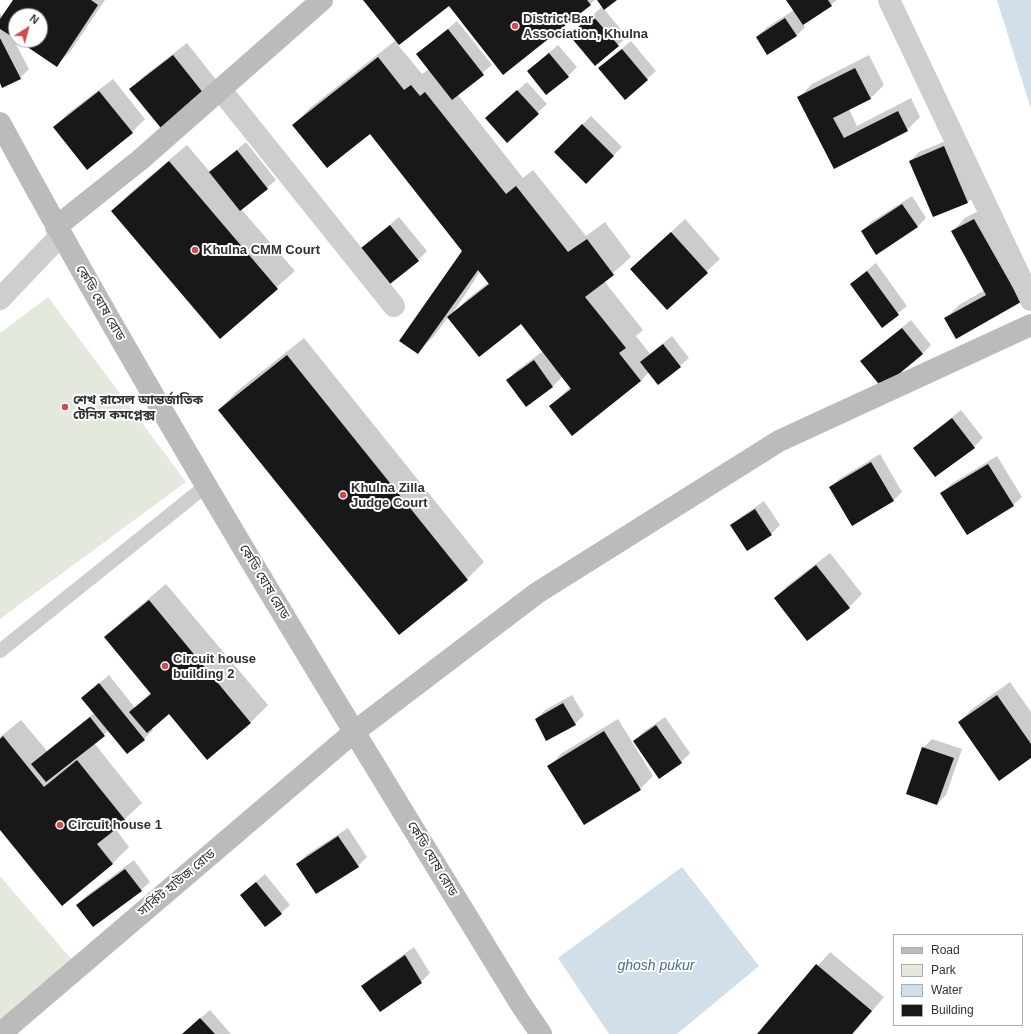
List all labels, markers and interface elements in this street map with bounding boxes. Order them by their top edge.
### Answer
north arrow [8,8,48,48]
place label: District Bar Association, Khulna [523,11,648,42]
text: N [28,12,41,26]
marker: District Bar Association, Khulna [510,21,520,31]
place label: Khulna CMM Court [203,242,320,258]
marker: Khulna CMM Court [190,245,200,255]
street label: কেডি ঘোষ রোড [72,262,128,344]
place label: শেখ রাসেল আন্তর্জাতিক টেনিস কমপ্লেক্স [73,392,203,423]
marker: শেখ রাসেল আন্তর্জাতিক টেনিস কমপ্লেক্স [60,402,70,412]
place label: Khulna Zilla Judge Court [351,480,428,511]
marker: Khulna Zilla Judge Court [338,490,348,500]
street label: কেডি ঘোষ রোড [236,542,292,622]
place label: Circuit house building 2 [173,651,256,682]
marker: Circuit house building 2 [160,661,170,671]
place label: Circuit house 1 [68,817,162,833]
street label: কেডি ঘোষ রোড [404,819,460,899]
marker: Circuit house 1 [55,820,65,830]
street label: সার্কিট হাউজ রোড [135,846,219,920]
legend [893,934,1023,1026]
text: Road [931,943,960,957]
water label: ghosh pukur [617,958,695,974]
text: Park [931,963,956,977]
text: Water [931,983,963,997]
text: Building [931,1003,974,1017]

